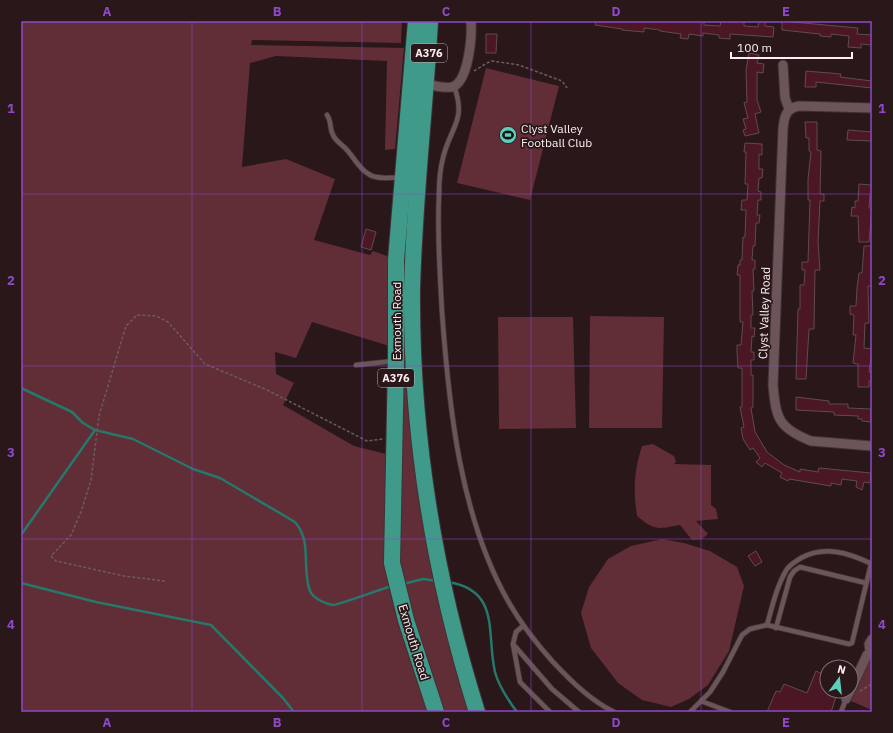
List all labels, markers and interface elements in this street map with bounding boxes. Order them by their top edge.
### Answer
text: A [103,3,112,20]
text: B [273,3,282,20]
text: C [442,3,451,20]
text: D [611,3,621,20]
text: E [782,3,790,20]
scale bar [731,34,852,60]
text: 100 m [737,40,772,55]
road number: A376 [411,44,447,62]
text: 1 [7,100,15,117]
text: 1 [878,100,886,117]
place label: Clyst Valley Football Club [521,121,592,150]
sports icon: Clyst Valley Football Club [498,125,518,145]
street label: Clyst Valley Road [755,267,773,359]
text: 2 [7,272,15,289]
text: 2 [878,272,886,289]
street label: Exmouth Road [389,282,404,360]
road number: A376 [378,369,414,387]
text: 3 [7,444,15,461]
text: 3 [878,444,886,461]
street label: Exmouth Road [395,602,433,682]
text: 4 [7,616,15,633]
text: 4 [878,616,886,633]
north arrow [819,659,859,699]
text: N [836,662,847,677]
text: A [103,714,112,731]
text: B [273,714,282,731]
text: C [442,714,451,731]
text: D [611,714,621,731]
text: E [782,714,790,731]

